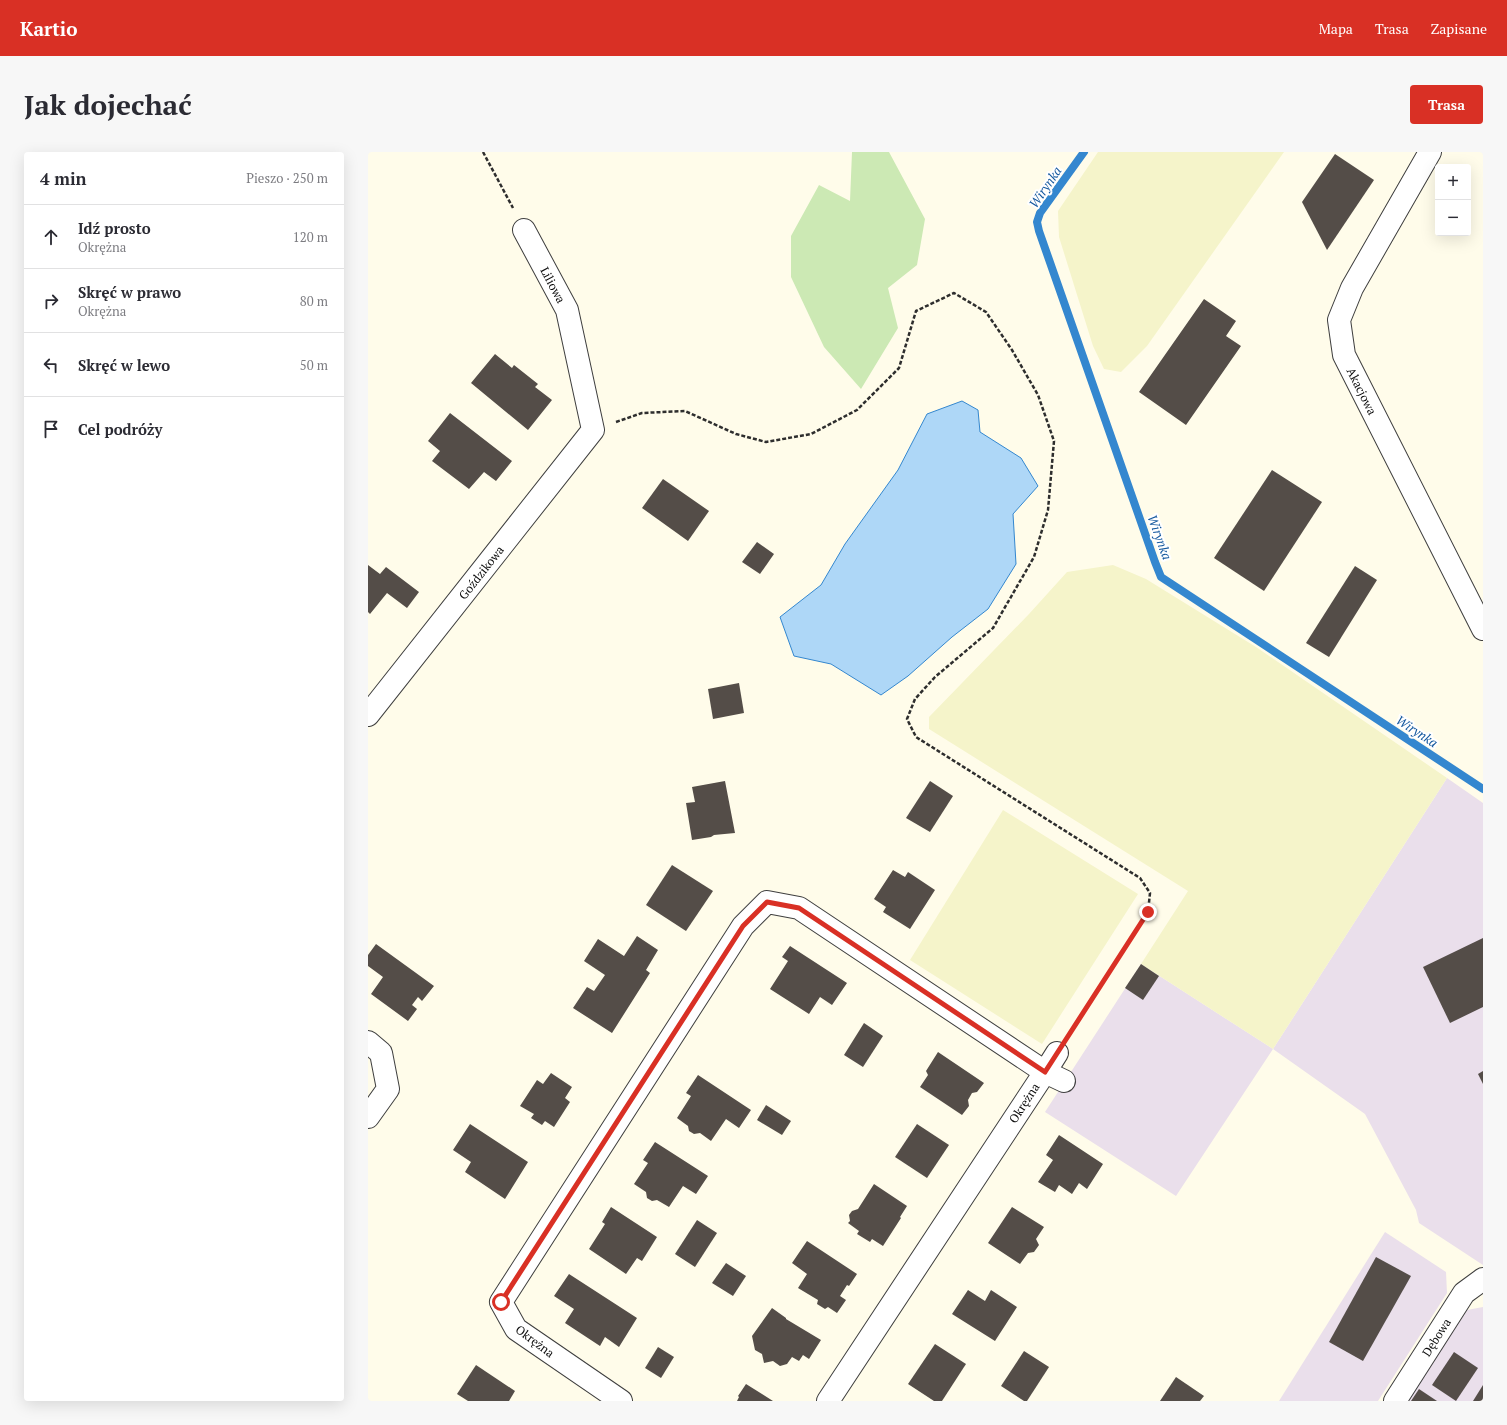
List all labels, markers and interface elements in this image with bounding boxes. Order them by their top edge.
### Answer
text: Kartio [20,16,77,41]
text: Mapa [1319,19,1353,38]
text: Trasa [1375,19,1409,38]
text: Zapisane [1431,19,1487,38]
button: Trasa [1410,85,1483,124]
text: Jak dojechać [24,86,192,123]
water label: Wirynka [1024,163,1066,211]
map controls [1435,164,1471,236]
button: + [1435,164,1471,200]
text: 4 min [40,167,87,190]
text: Pieszo · 250 m [246,169,328,187]
button: − [1435,200,1471,236]
text: Idź prosto [78,218,151,238]
icon: ahead [40,226,62,248]
text: 120 m [293,228,328,246]
text: Okrężna [78,238,126,256]
street label: Liliowa [537,264,569,306]
text: Skręć w prawo [78,282,181,302]
icon: right [40,290,62,312]
text: 80 m [300,292,328,310]
text: Okrężna [78,302,126,320]
icon: left [40,354,62,376]
text: Skręć w lewo [78,355,170,375]
text: 50 m [300,356,328,374]
street label: Akacjowa [1344,365,1380,417]
icon: arrive [40,418,62,440]
text: Cel podróży [78,419,162,439]
water label: Wirynka [1144,512,1176,562]
street label: Goździkowa [455,542,507,602]
water label: Wirynka [1392,711,1442,751]
route end [1139,903,1157,921]
street label: Okrężna [1006,1080,1042,1126]
route start [492,1293,510,1311]
street label: Dębowa [1418,1315,1454,1359]
street label: Okrężna [513,1322,557,1360]

